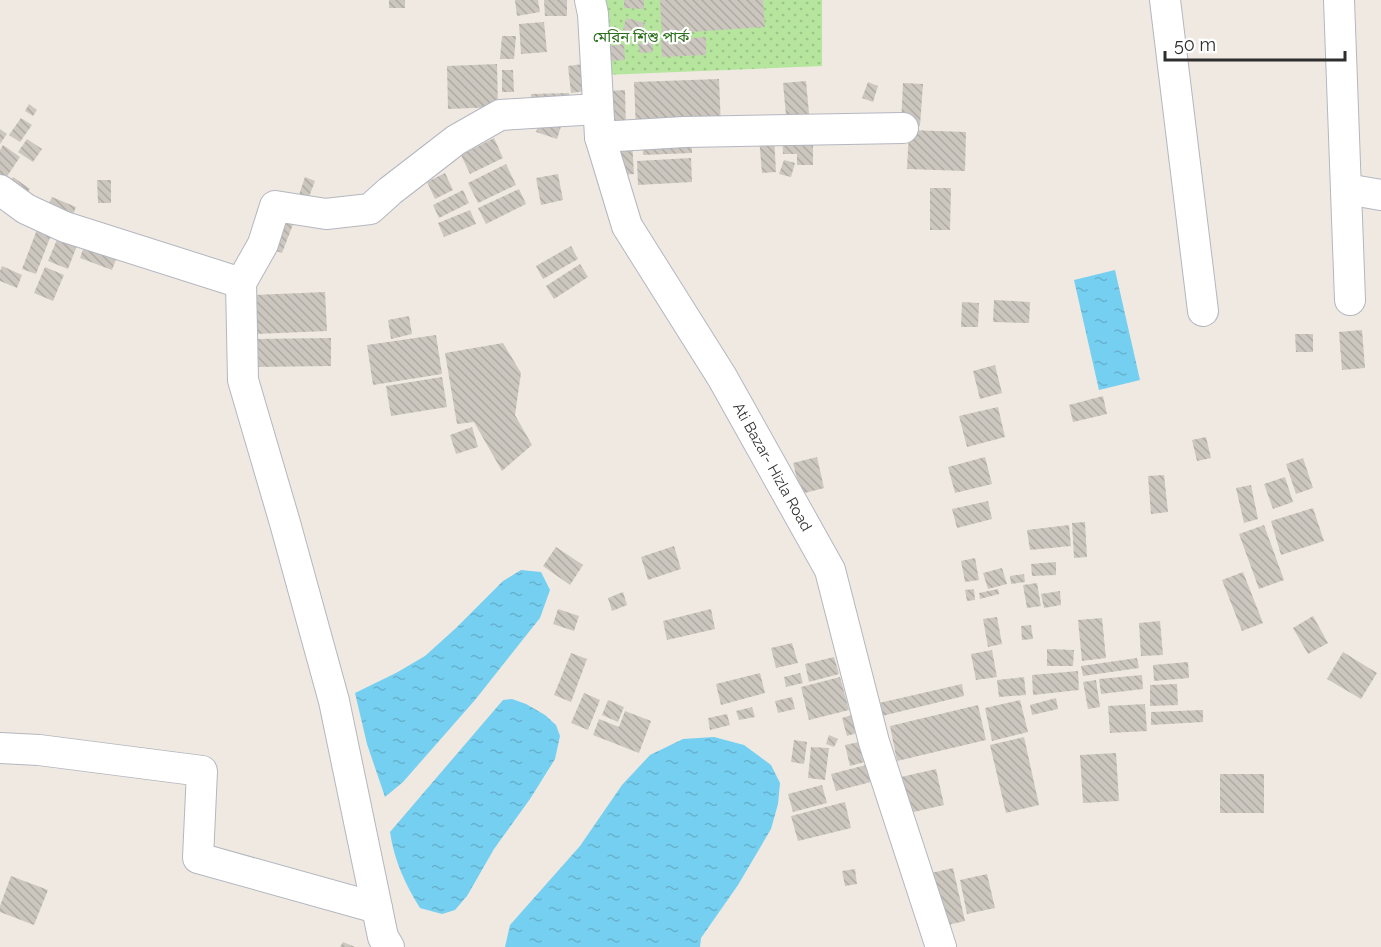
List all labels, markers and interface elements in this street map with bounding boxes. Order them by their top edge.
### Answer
scale bar [1165,24,1345,62]
park label: মেরিন শিশু পার্ক [593,28,690,46]
text: 50 m [1174,34,1216,55]
street label: Ati Bazar- Hizla Road [729,400,815,534]

